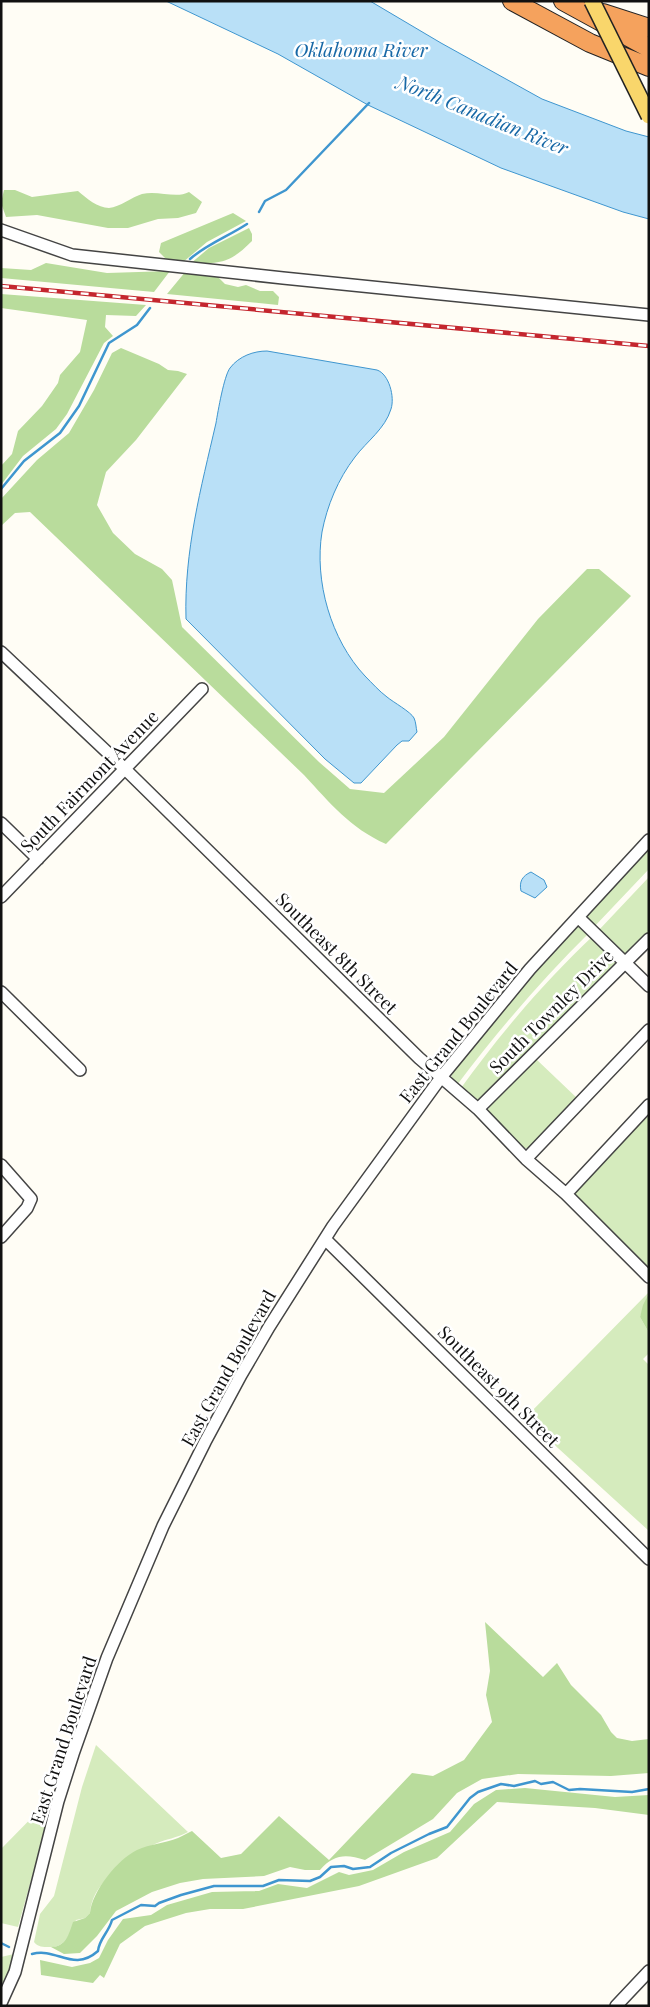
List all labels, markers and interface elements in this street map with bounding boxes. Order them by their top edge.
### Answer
water label: Oklahoma River [294,36,428,62]
water label: North Canadian River [392,67,573,161]
street label: South Fairmont Avenue [14,704,164,858]
street label: Southeast 8th Street [271,887,403,1019]
street label: South Townley Drive [484,944,618,1078]
street label: East Grand Boulevard [394,956,523,1108]
street label: East Grand Boulevard [175,1285,281,1450]
street label: Southeast 9th Street [433,1320,565,1452]
street label: East Grand Boulevard [25,1652,102,1827]

